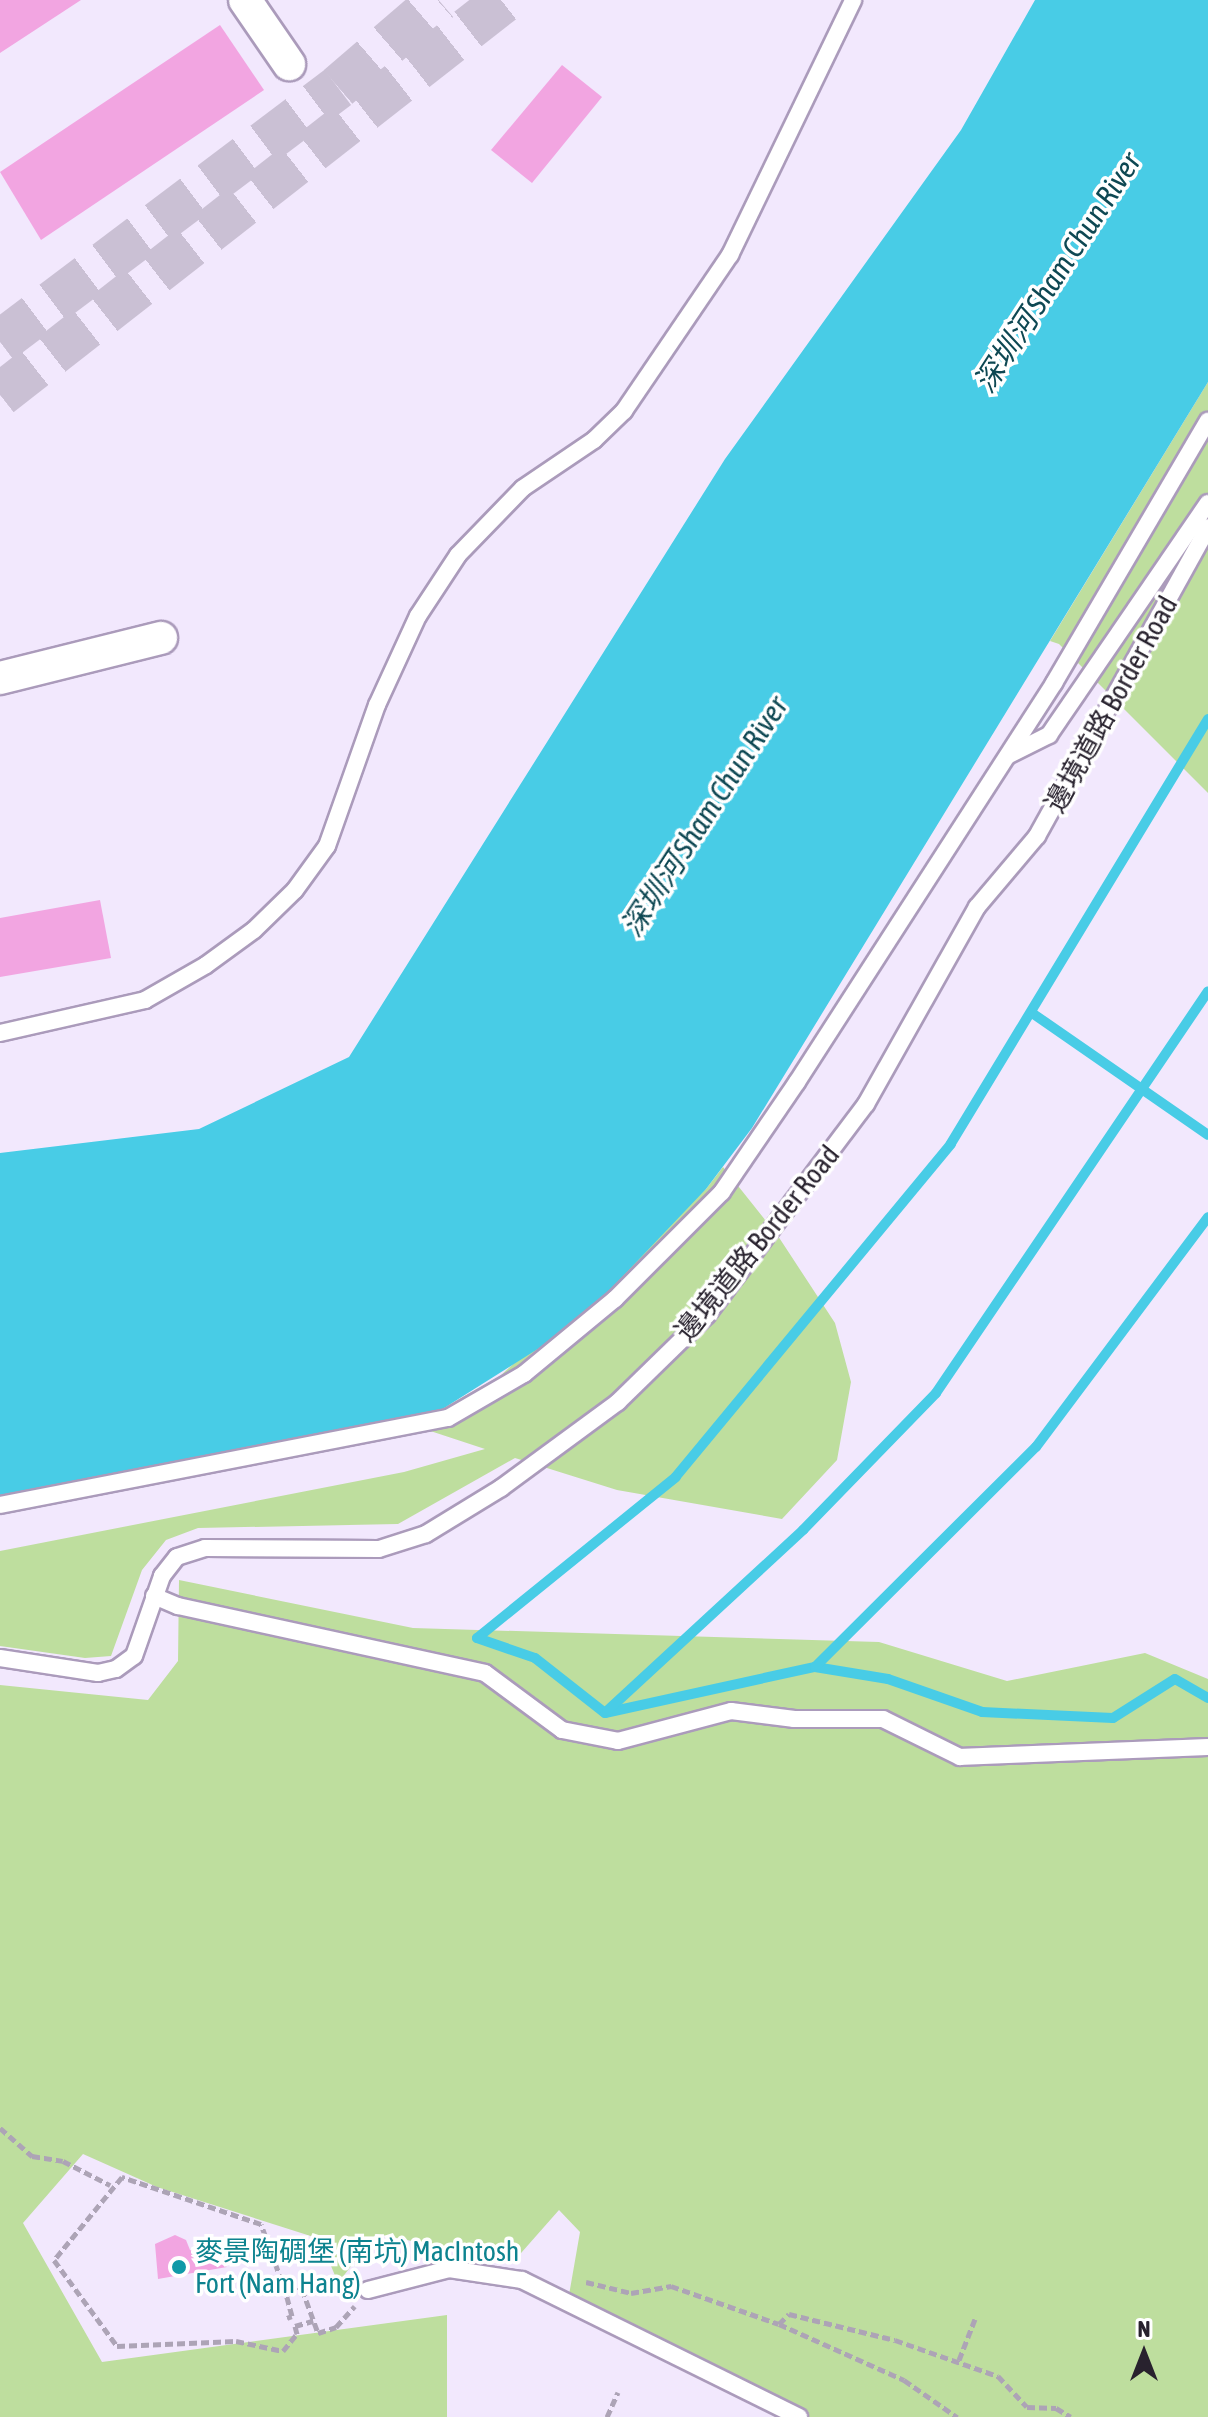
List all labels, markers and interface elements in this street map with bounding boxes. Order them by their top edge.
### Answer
water label: 深圳河 Sham Chun River [966,145,1148,399]
street label: 邊境道路 Border Road [1038,590,1184,818]
water label: 深圳河 Sham Chun River [613,689,795,943]
street label: 邊境道路 Border Road [668,1138,846,1348]
place label: 麥景陶碉堡 (南坑) MacIntosh Fort (Nam Hang) [195,2234,519,2300]
marker: 麥景陶碉堡 (南坑) MacIntosh Fort (Nam Hang) [170,2258,188,2276]
north arrow [1104,2313,1184,2393]
text: N [1138,2316,1150,2342]

